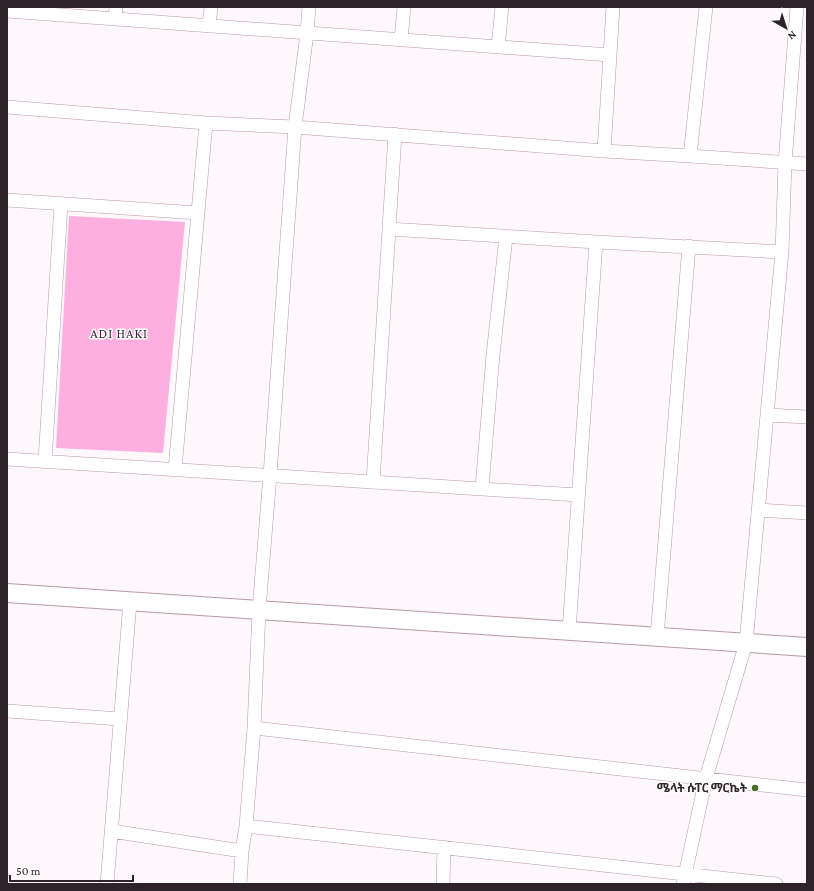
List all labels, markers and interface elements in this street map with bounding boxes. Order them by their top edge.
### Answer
north arrow [766,8,806,48]
text: N [785,29,799,43]
district label: ADI HAKI [90,326,148,341]
place label: ሜላት ሱፐር ማርኬት [657,781,748,795]
marker: ሜላት ሱፐር ማርኬት [750,783,760,793]
scale bar [10,857,133,883]
text: 50 m [16,864,41,878]

